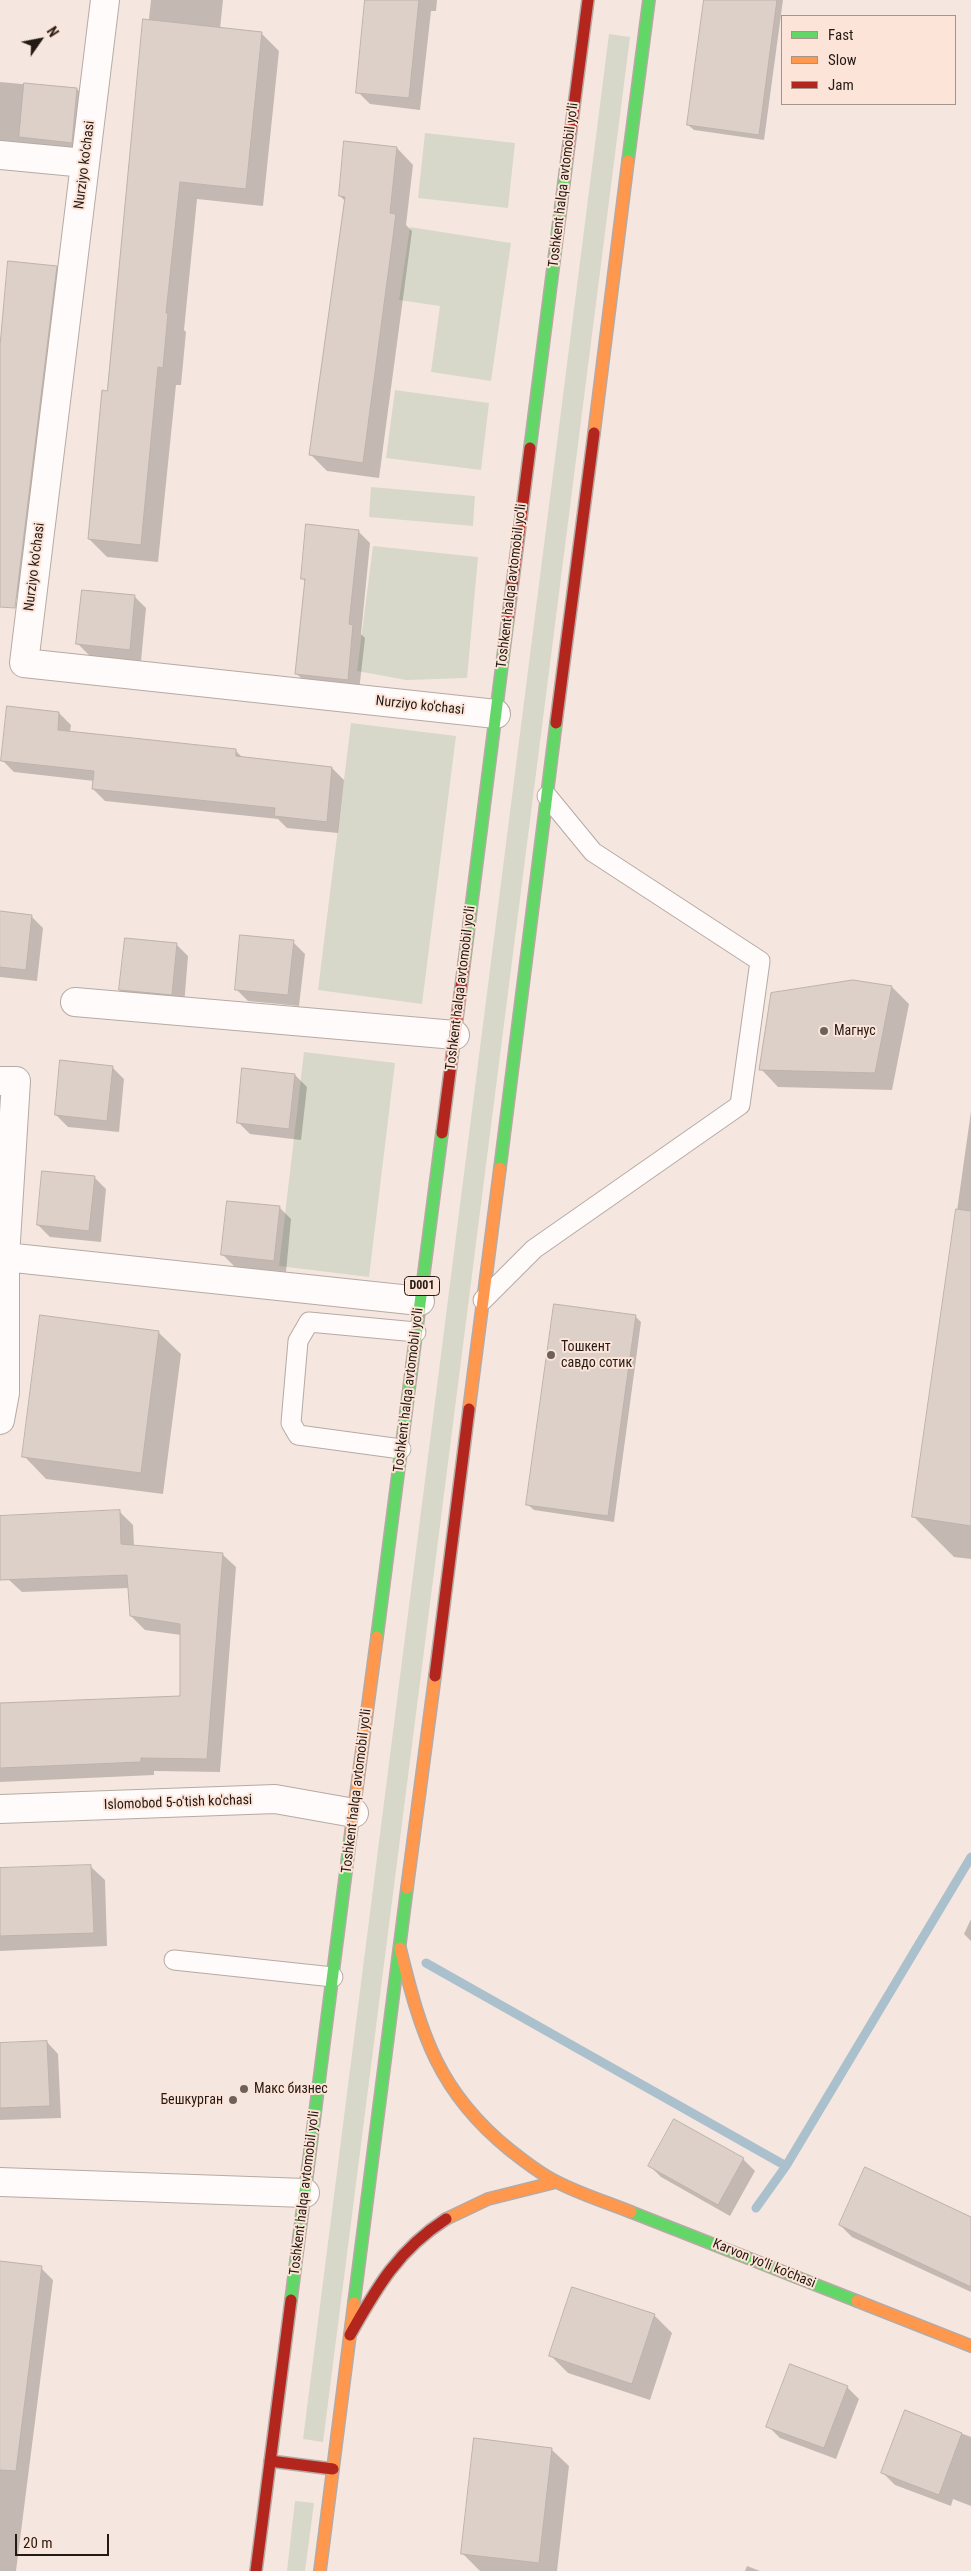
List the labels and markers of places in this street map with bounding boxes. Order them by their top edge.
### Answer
place label: Магнус [834,1023,876,1039]
marker: Магнус [818,1025,830,1037]
place label: Тошкент савдо сотик [561,1339,632,1371]
marker: Тошкент савдо сотик [545,1349,557,1361]
place label: Макс бизнес [254,2081,328,2097]
marker: Макс бизнес [238,2083,250,2095]
place label: Бешкурган [160,2092,223,2108]
marker: Бешкурган [227,2094,239,2106]

